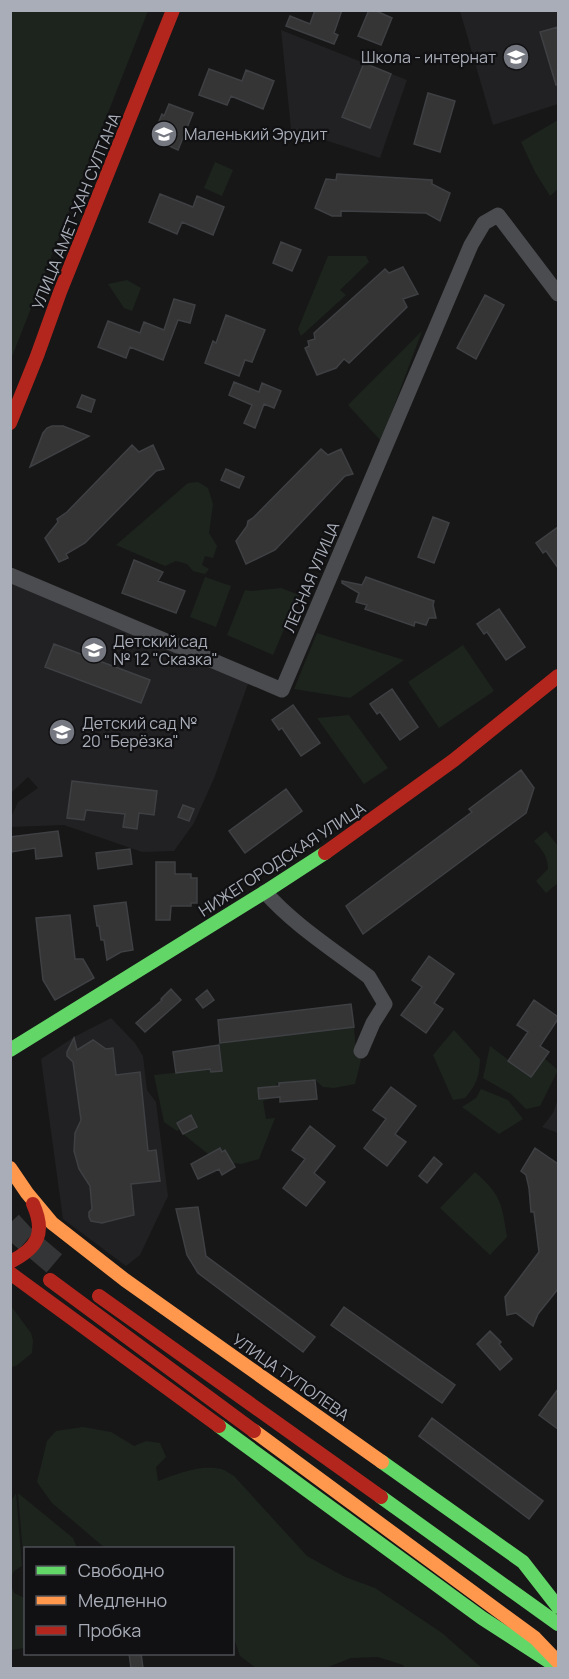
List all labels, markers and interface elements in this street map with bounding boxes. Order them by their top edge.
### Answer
school or university icon: Школа - интернат [501,42,531,72]
place label: Школа - интернат [361,46,496,68]
street label: УЛИЦА АМЕТ-ХАН СУЛТАНА [26,109,126,313]
school or university icon: Маленький Эрудит [149,119,179,149]
place label: Маленький Эрудит [184,123,328,145]
street label: ЛЕСНАЯ УЛИЦА [278,518,344,636]
place label: Детский сад № 12 "Сказка" [113,630,218,670]
school or university icon: Детский сад № 12 "Сказка" [79,635,109,665]
place label: Детский сад № 20 "Берёзка" [82,712,197,752]
school or university icon: Детский сад № 20 "Берёзка" [47,717,77,747]
street label: НИЖЕГОРОДСКАЯ УЛИЦА [194,797,370,921]
street label: УЛИЦА ТУПОЛЕВА [228,1328,354,1426]
legend [24,1547,234,1655]
text: Свободно [78,1558,164,1582]
text: Медленно [78,1588,167,1612]
text: Пробка [78,1618,141,1642]

